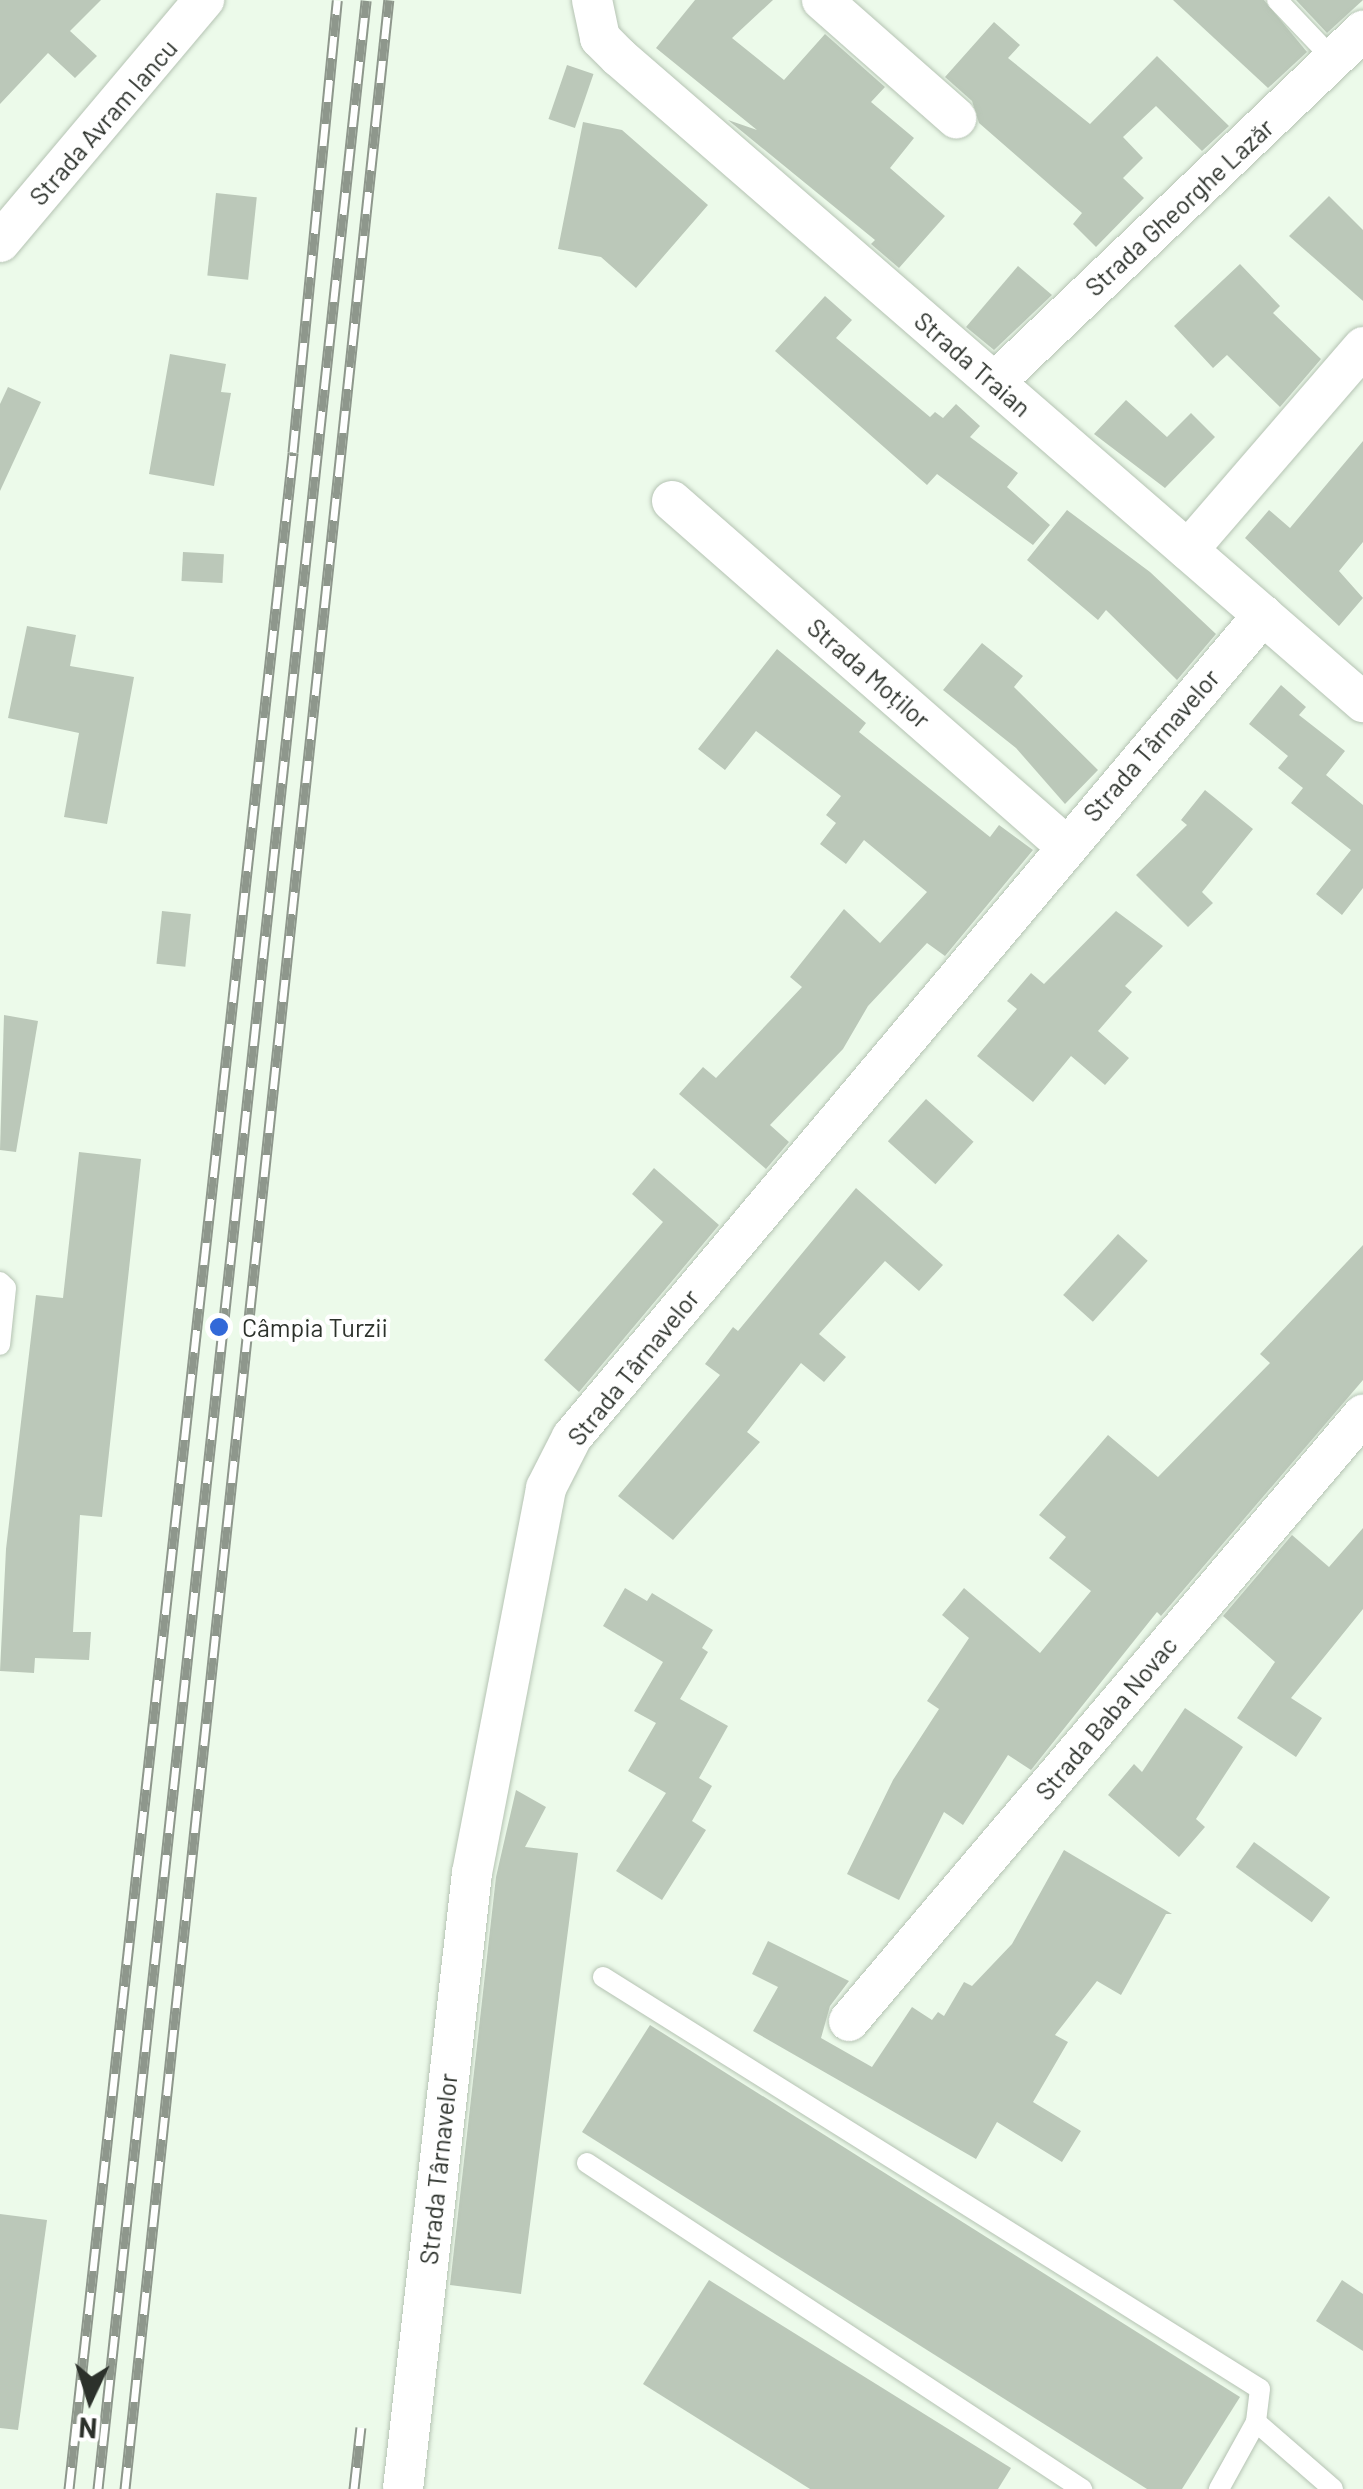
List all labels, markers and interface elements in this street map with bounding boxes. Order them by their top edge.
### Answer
street label: Strada Avram Iancu [23,33,183,211]
street label: Strada Gheorghe Lazăr [1079,112,1279,302]
street label: Strada Traian [909,305,1037,423]
street label: Strada Moților [802,612,936,734]
street label: Strada Târnavelor [1077,663,1225,827]
street label: Strada Târnavelor [561,1283,705,1451]
place label: Câmpia Turzii [242,1312,388,1342]
marker: Câmpia Turzii [206,1314,232,1340]
street label: Strada Baba Novac [1029,1630,1183,1806]
street label: Strada Târnavelor [413,2072,463,2266]
north arrow [40,2349,140,2449]
text: N [77,2411,98,2447]

